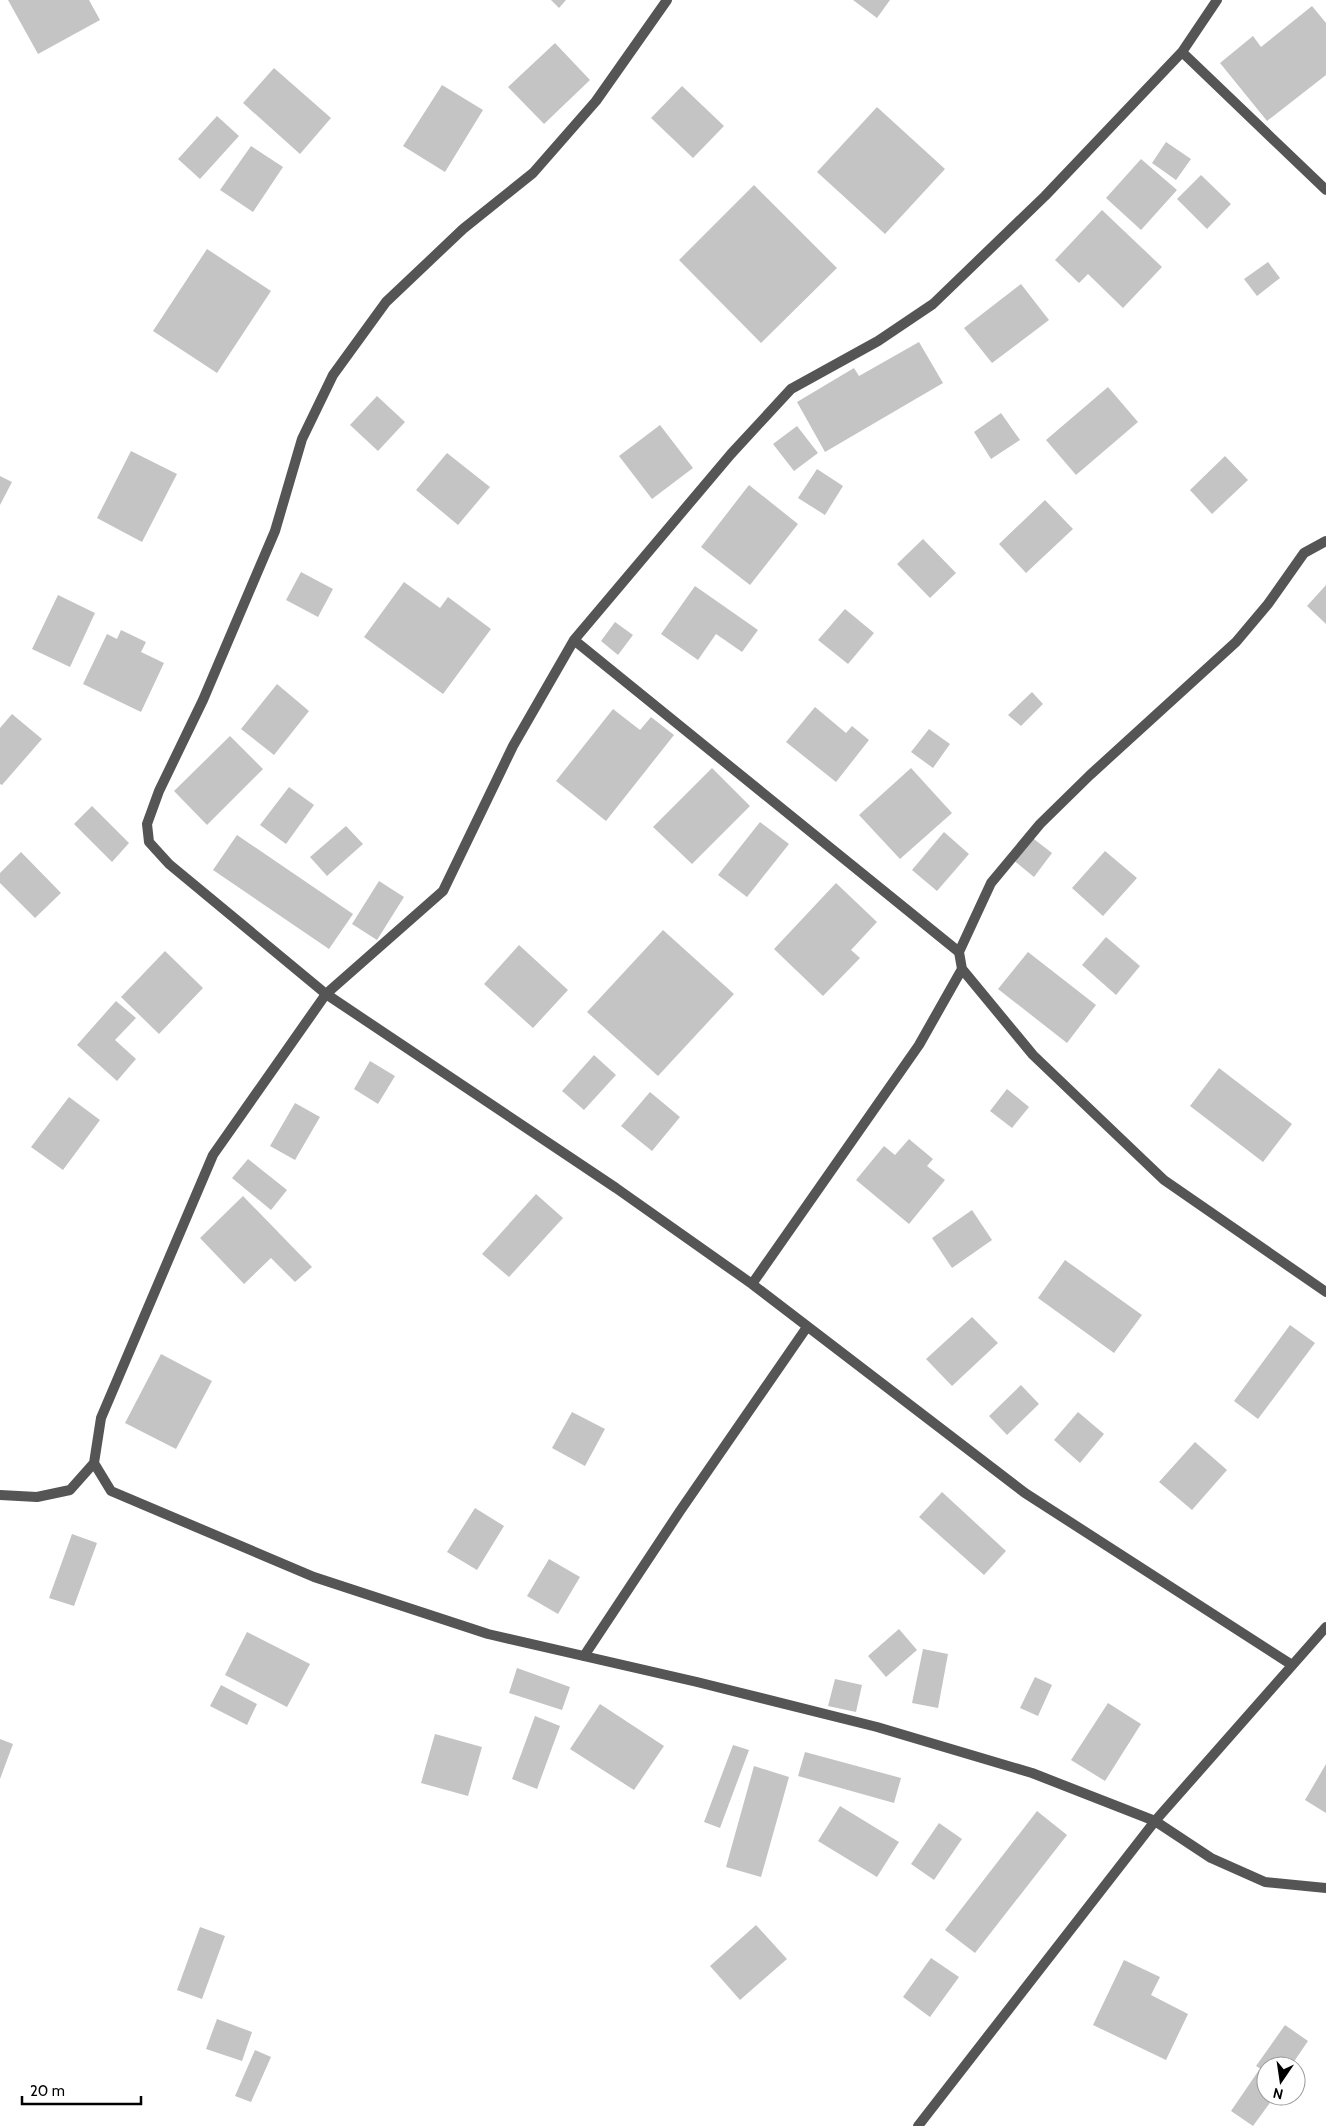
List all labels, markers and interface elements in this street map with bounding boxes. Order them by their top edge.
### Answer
north arrow [1256,2056,1306,2106]
scale bar [22,2074,141,2106]
text: 20 m [30,2082,65,2100]
text: N [1271,2084,1285,2104]

